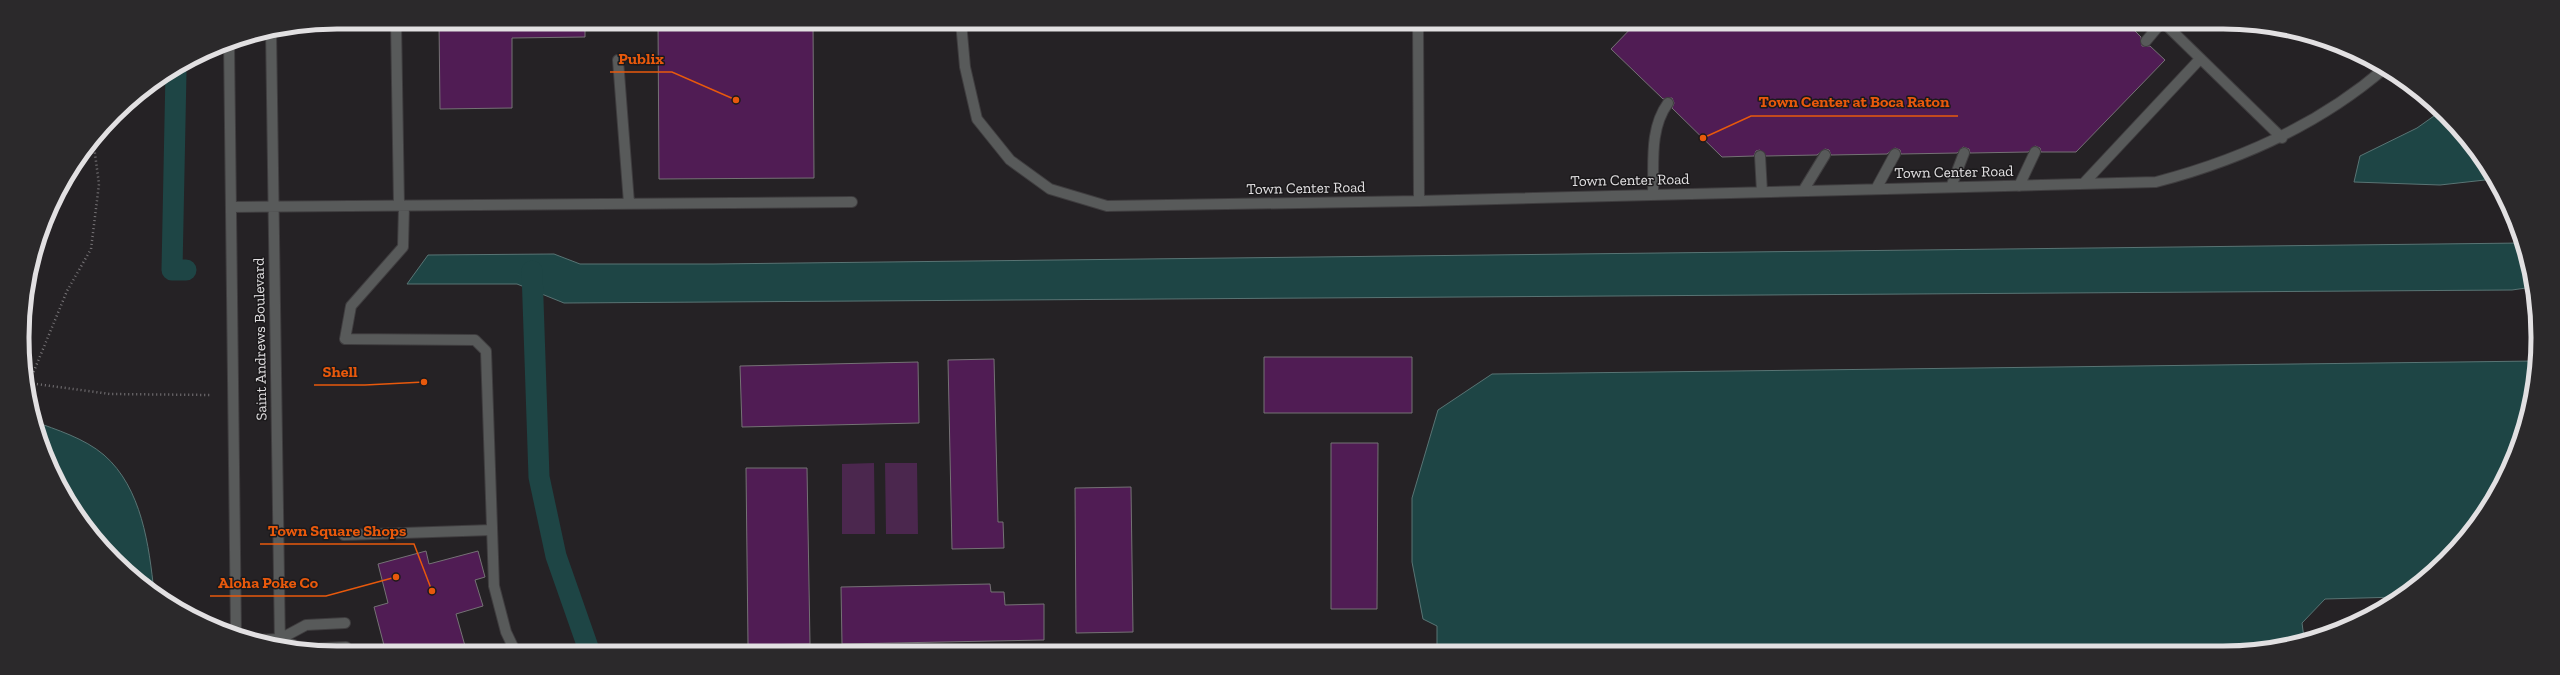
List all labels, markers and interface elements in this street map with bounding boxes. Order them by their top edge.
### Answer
callout: Publix [610,44,672,72]
text: Publix [618,49,664,68]
callout: Town Center at Boca Raton [1751,88,1958,116]
text: Town Center at Boca Raton [1759,92,1950,111]
street label: Town Center Road [1894,162,2014,182]
street label: Town Center Road [1570,170,1690,190]
street label: Town Center Road [1246,178,1366,198]
street label: Saint Andrews Boulevard [250,257,270,421]
callout: Shell [314,357,365,385]
text: Shell [322,362,358,381]
callout: Town Square Shops [260,516,414,544]
text: Town Square Shops [268,521,406,540]
callout: Aloha Poke Co [210,568,326,596]
text: Aloha Poke Co [218,573,319,592]

